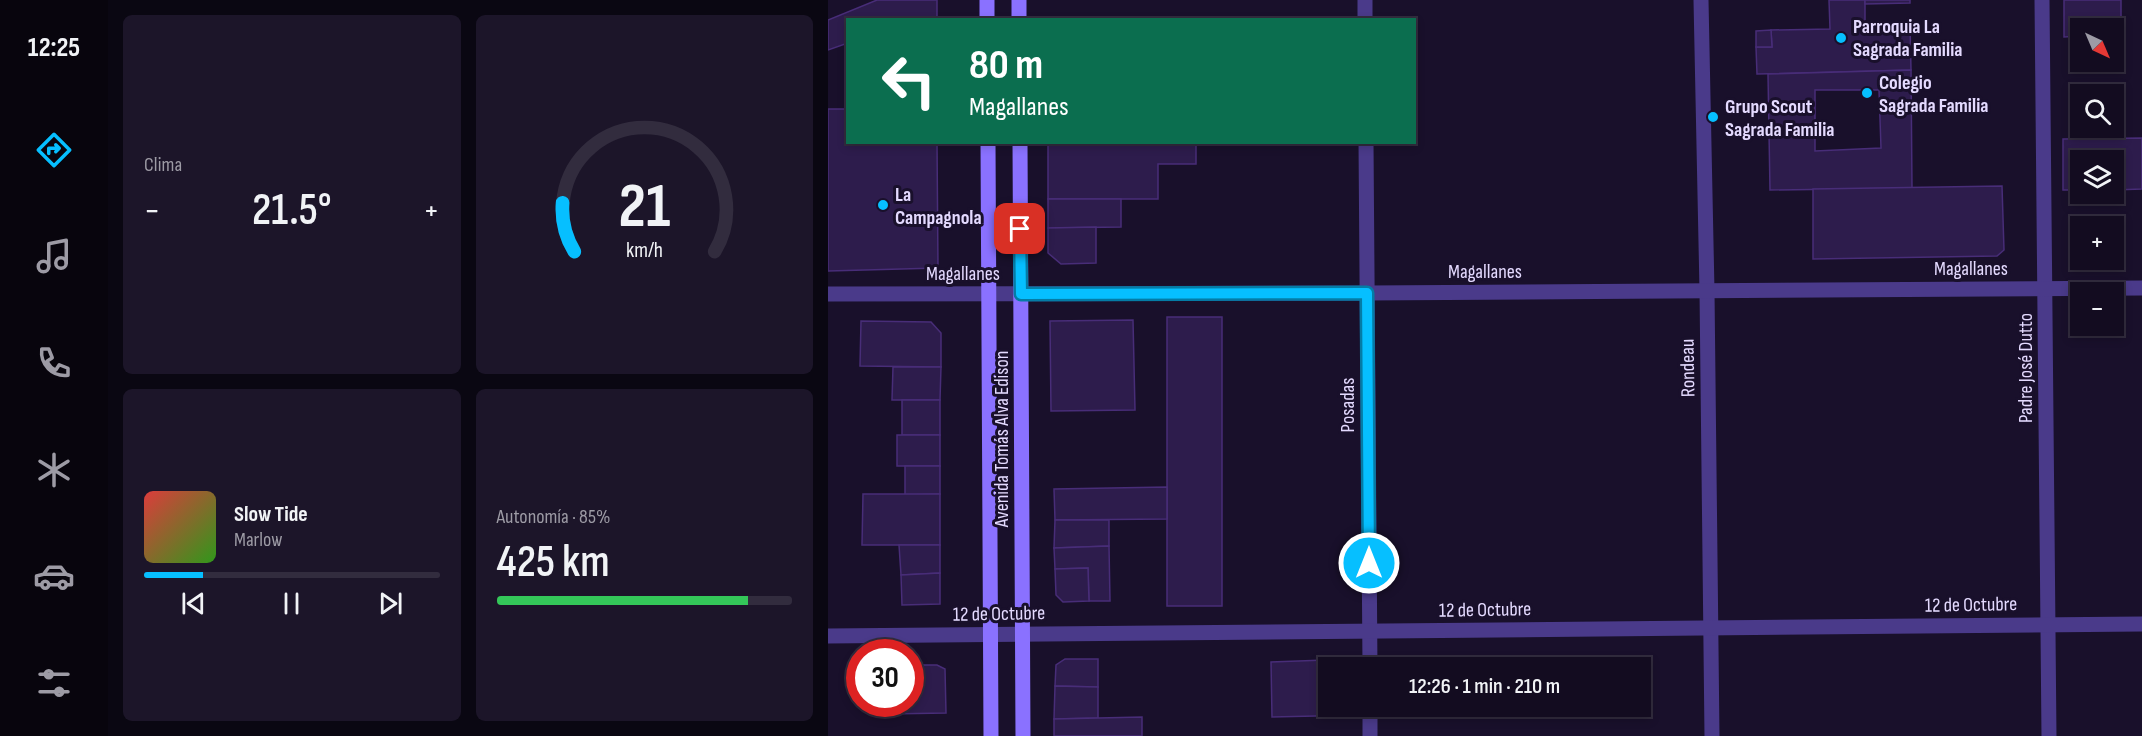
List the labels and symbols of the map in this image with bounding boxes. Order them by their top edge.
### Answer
place label: Parroquia La Sagrada Familia [1853,15,1962,62]
north arrow [2070,18,2124,72]
marker: Parroquia La Sagrada Familia [1834,31,1848,45]
place label: Colegio Sagrada Familia [1879,71,1988,118]
marker: Colegio Sagrada Familia [1860,86,1874,100]
place label: Grupo Scout Sagrada Familia [1725,95,1834,142]
marker: Grupo Scout Sagrada Familia [1706,110,1720,124]
place label: La Campagnola [895,183,982,230]
marker: La Campagnola [876,198,890,212]
pin [994,203,1045,254]
street label: Magallanes [1934,257,2008,281]
street label: Magallanes [1448,260,1522,284]
street label: Magallanes [926,262,1000,286]
street label: Padre José Dutto [2014,313,2038,423]
street label: Rondeau [1675,339,1701,397]
street label: Avenida Tomás Alva Edison [990,351,1014,528]
street label: Posadas [1336,378,1360,432]
position arrow [1337,531,1401,595]
street label: 12 de Octubre [1925,592,2017,618]
street label: 12 de Octubre [1439,597,1531,623]
street label: 12 de Octubre [953,601,1045,627]
speed limit sign: 30 [846,639,924,717]

